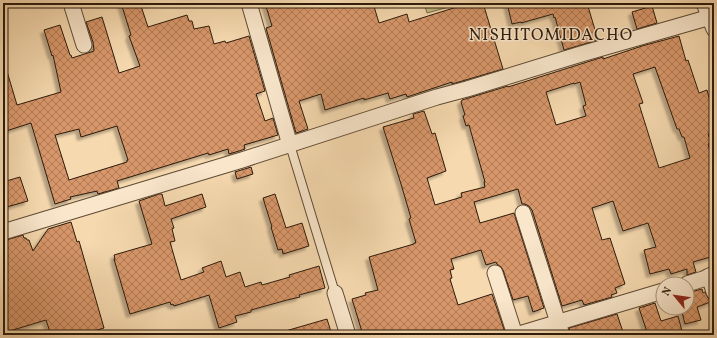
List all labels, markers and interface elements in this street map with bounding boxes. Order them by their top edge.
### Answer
district label: NISHITOMIDACHO [469,24,633,47]
north arrow [655,276,695,316]
text: N [659,285,676,299]

